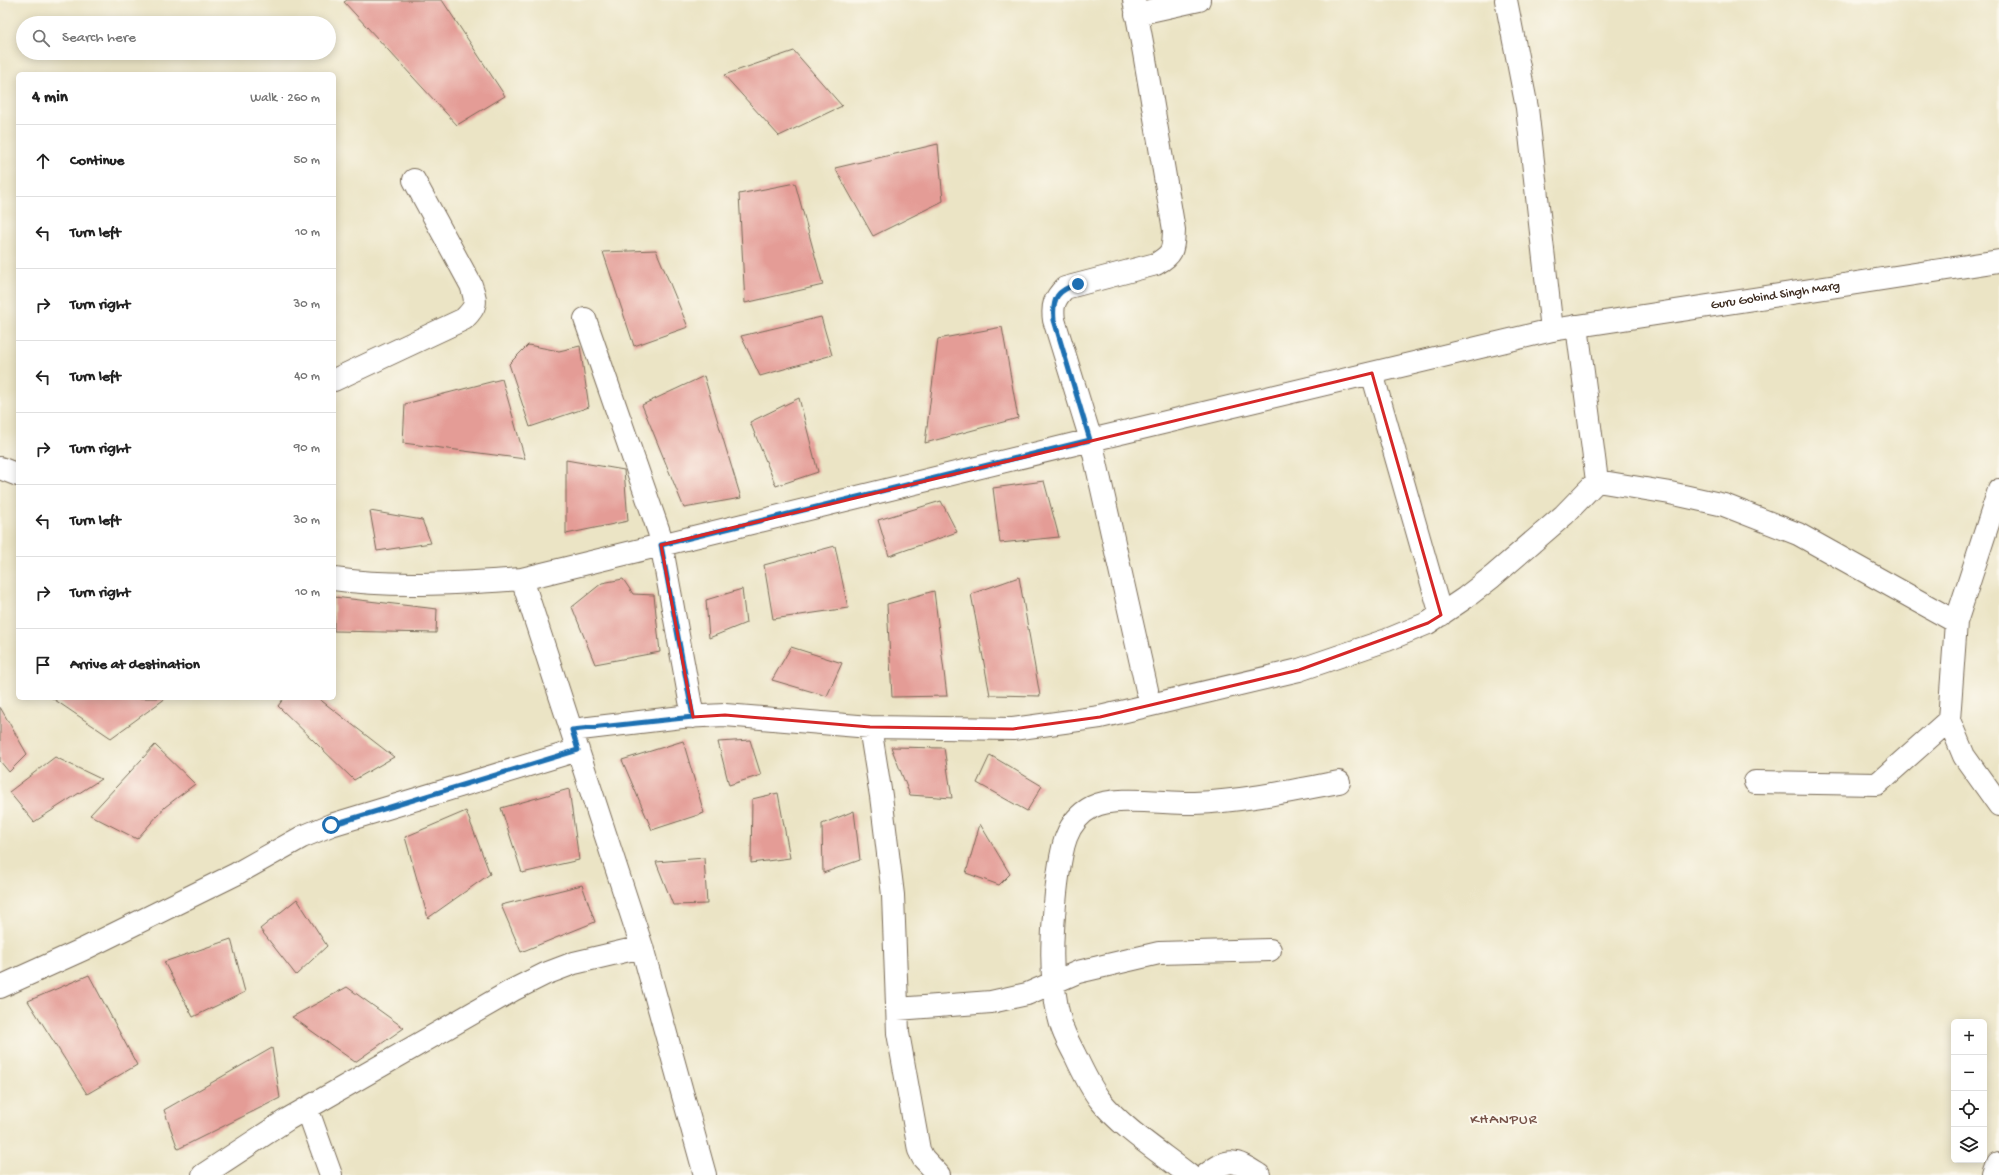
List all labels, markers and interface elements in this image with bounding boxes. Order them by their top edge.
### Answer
search box [16,16,336,60]
icon: search [30,27,52,49]
text: Search here [62,29,136,47]
text: 4 min [32,88,68,108]
text: Walk · 260 m [250,91,320,106]
icon: ahead [32,150,54,172]
text: Continue [70,152,124,170]
text: 50 m [293,153,320,168]
icon: left [32,222,54,244]
text: Turn left [70,224,121,242]
text: 10 m [295,225,320,240]
route end [1069,275,1087,293]
street label: Guru Gobind Singh Marg [1710,278,1841,313]
icon: right [32,294,54,316]
text: Turn right [70,296,130,314]
text: 30 m [294,297,320,312]
icon: left [32,366,54,388]
text: Turn left [70,368,121,386]
text: 40 m [294,369,320,384]
icon: right [32,438,54,460]
text: Turn right [70,440,130,458]
text: 90 m [294,441,320,456]
icon: left [32,510,54,532]
text: Turn left [70,512,121,530]
text: 30 m [294,513,320,528]
icon: right [32,582,54,604]
text: Turn right [70,584,130,602]
text: 10 m [295,585,320,600]
icon: arrive [32,654,54,676]
text: Arrive at destination [70,656,200,674]
route start [322,816,340,834]
map controls [1951,1019,1987,1163]
button: + [1951,1019,1987,1055]
button: − [1951,1055,1987,1091]
button: locate [1951,1091,1987,1127]
district label: KHANPUR [1470,1111,1538,1129]
button: layers [1951,1127,1987,1163]

